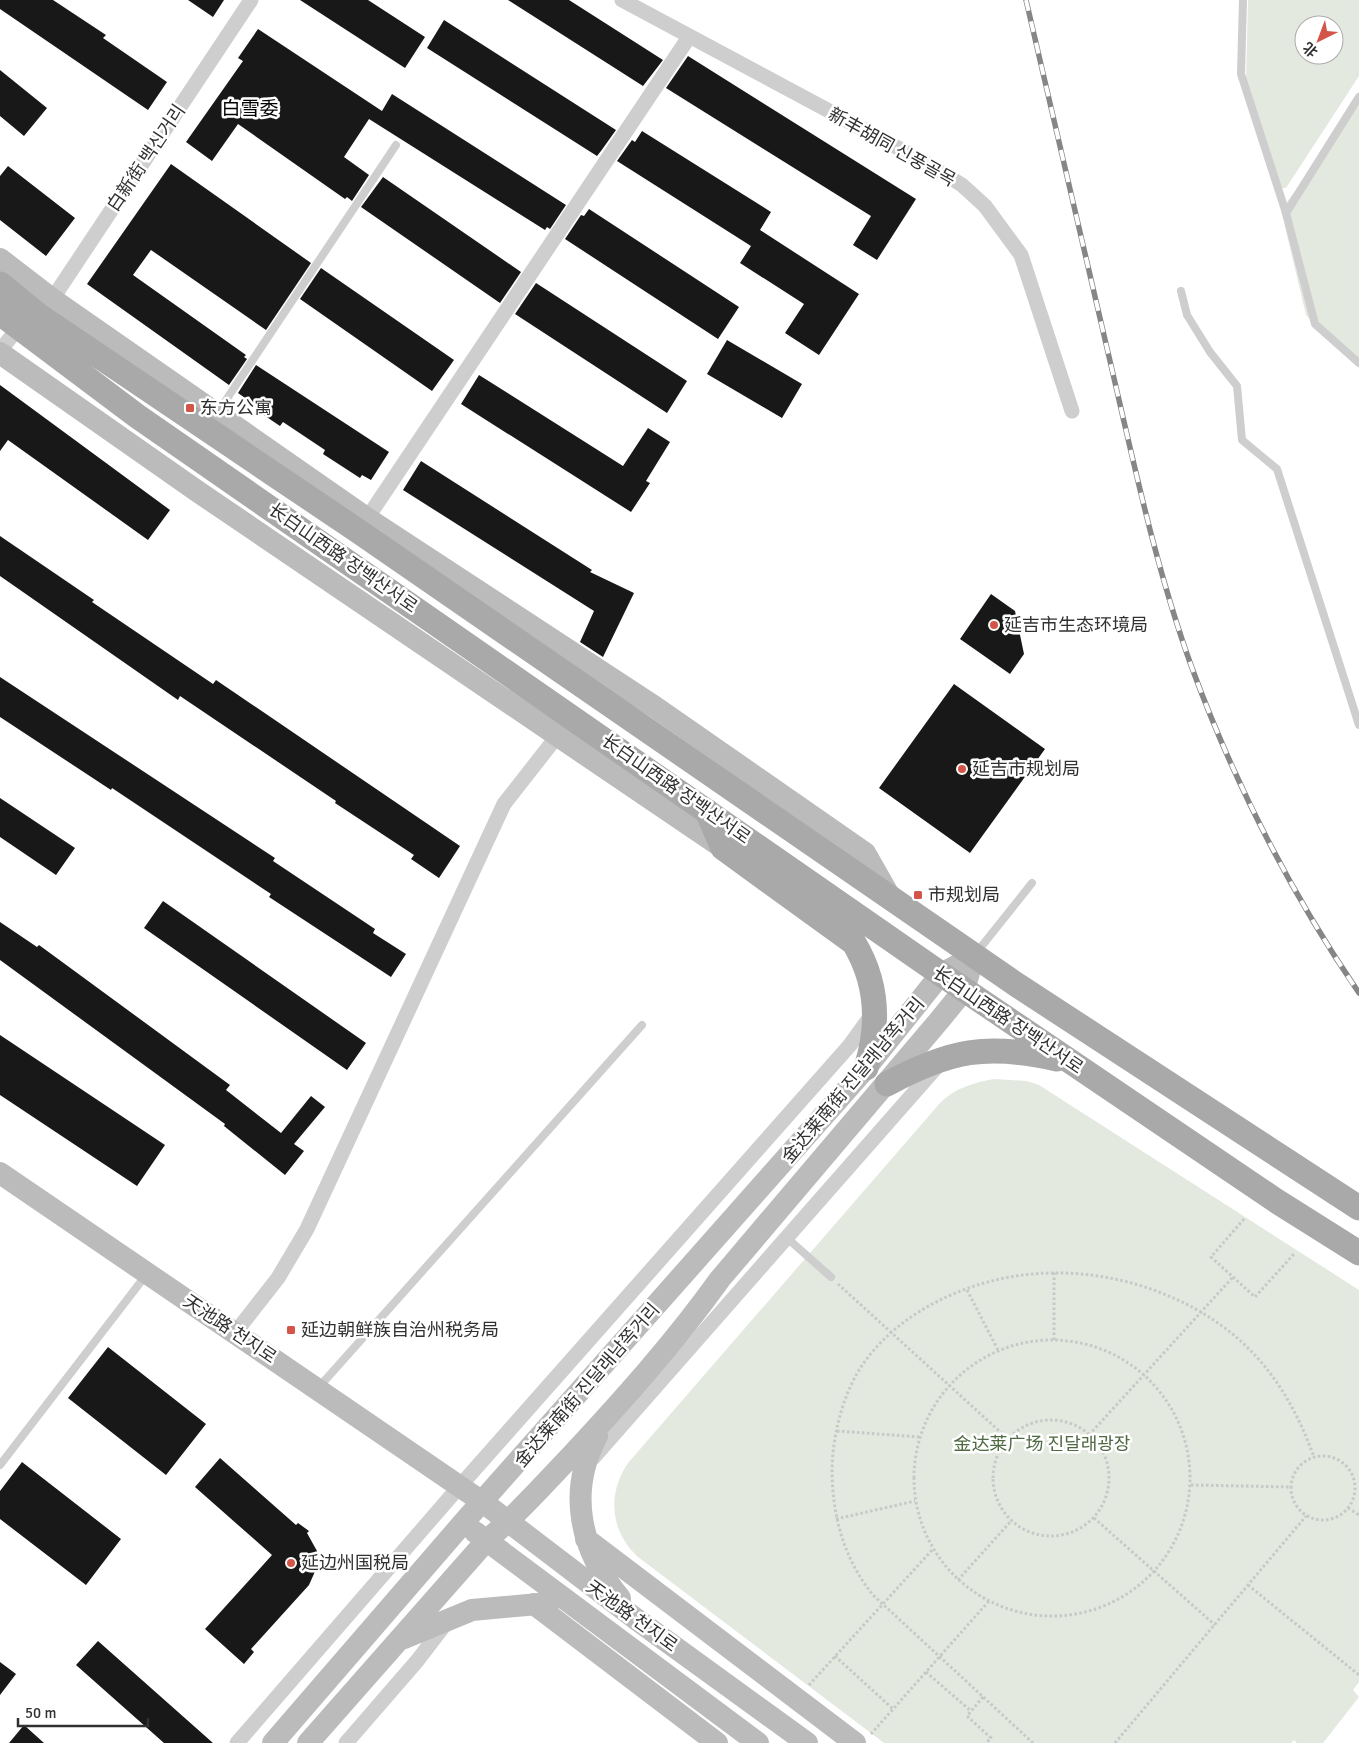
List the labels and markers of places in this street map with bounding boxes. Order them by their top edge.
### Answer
place label: 东方公寓 [200,397,272,419]
marker: 东方公寓 [184,402,196,414]
place label: 延吉市生态环境局 [1004,614,1148,636]
marker: 延吉市生态环境局 [988,619,1000,631]
place label: 延吉市规划局 [972,758,1080,780]
marker: 延吉市规划局 [956,763,968,775]
place label: 市规划局 [928,884,1000,906]
marker: 市规划局 [912,889,924,901]
place label: 延边朝鲜族自治州税务局 [301,1319,499,1341]
marker: 延边朝鲜族自治州税务局 [285,1324,297,1336]
place label: 延边州国税局 [301,1552,409,1574]
marker: 延边州国税局 [285,1557,297,1569]

